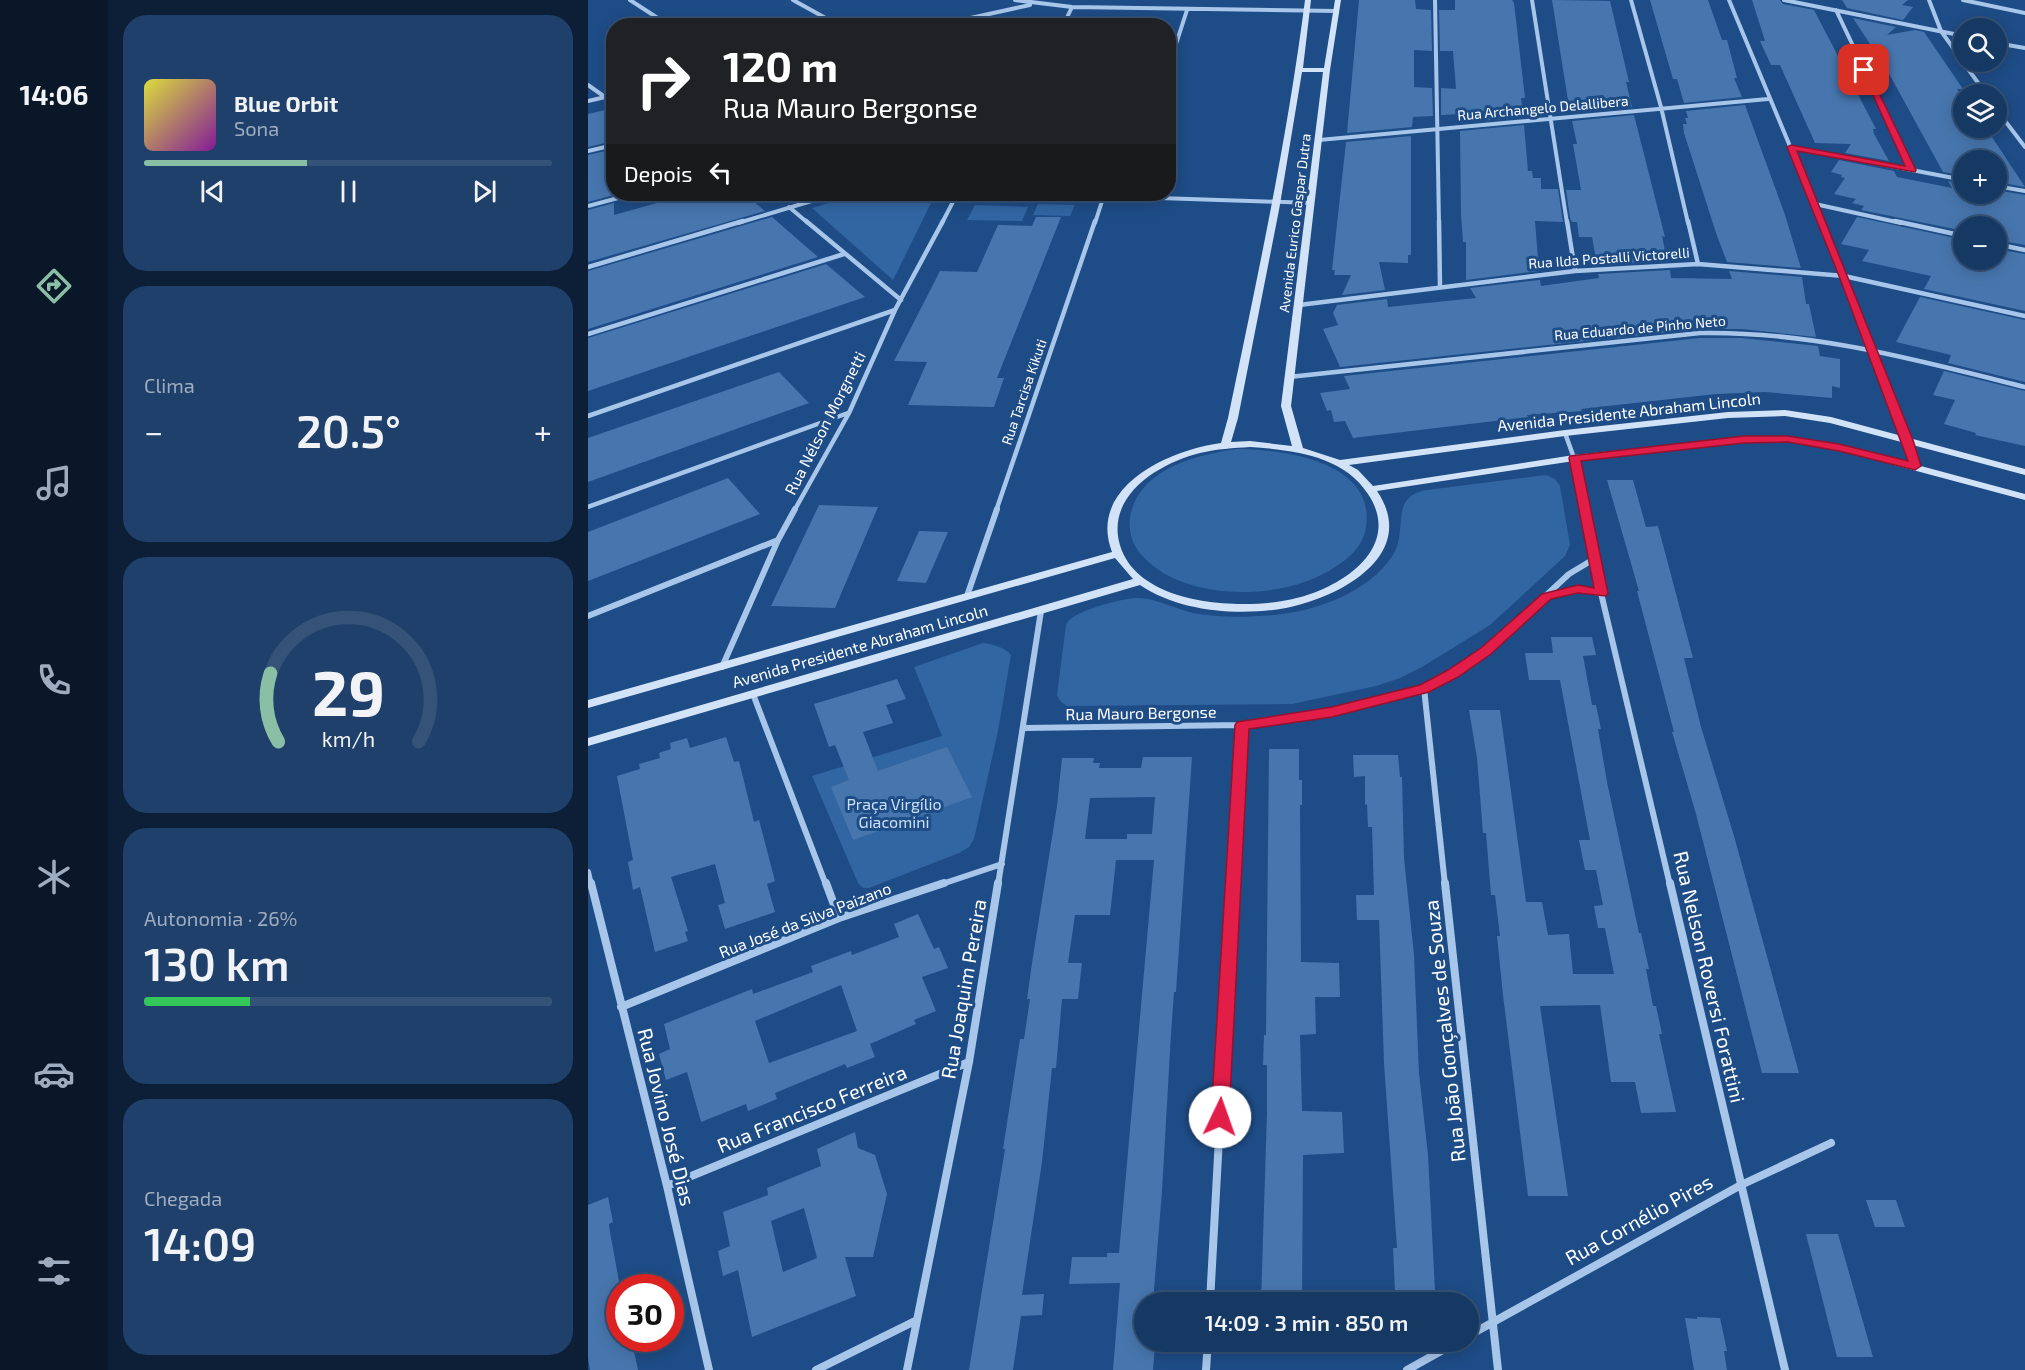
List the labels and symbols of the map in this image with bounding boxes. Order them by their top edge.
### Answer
pin [1838,44,1889,95]
street label: Rua Archangelo Delallibera [1457,92,1629,123]
street label: Avenida Eurico Gaspar Dutra [1275,132,1314,313]
street label: Rua Ilda Postalli Victorelli [1528,243,1690,272]
street label: Rua Eduardo de Pinho Neto [1554,312,1726,343]
street label: Rua Tarcisa Kikuti [997,337,1050,447]
street label: Rua Nélson Morgnetti [780,348,869,498]
street label: Avenida Presidente Abraham Lincoln [1496,388,1762,435]
street label: Avenida Presidente Abraham Lincoln [730,600,990,691]
street label: Rua Mauro Bergonse [1065,702,1217,723]
park label: Praça Virgílio Giacomini [846,794,942,831]
street label: Rua Nelson Roversi Forattini [1669,849,1751,1105]
street label: Rua José da Silva Paizano [716,878,894,961]
street label: Rua Joaquim Pereira [935,897,991,1081]
street label: Rua João Gonçalves de Souza [1418,899,1471,1163]
street label: Rua Jovino José Dias [633,1025,701,1208]
street label: Rua Francisco Ferreira [713,1059,910,1157]
position arrow [1188,1085,1252,1149]
street label: Rua Cornélio Pires [1561,1169,1716,1269]
speed limit sign: 30 [606,1274,684,1352]

